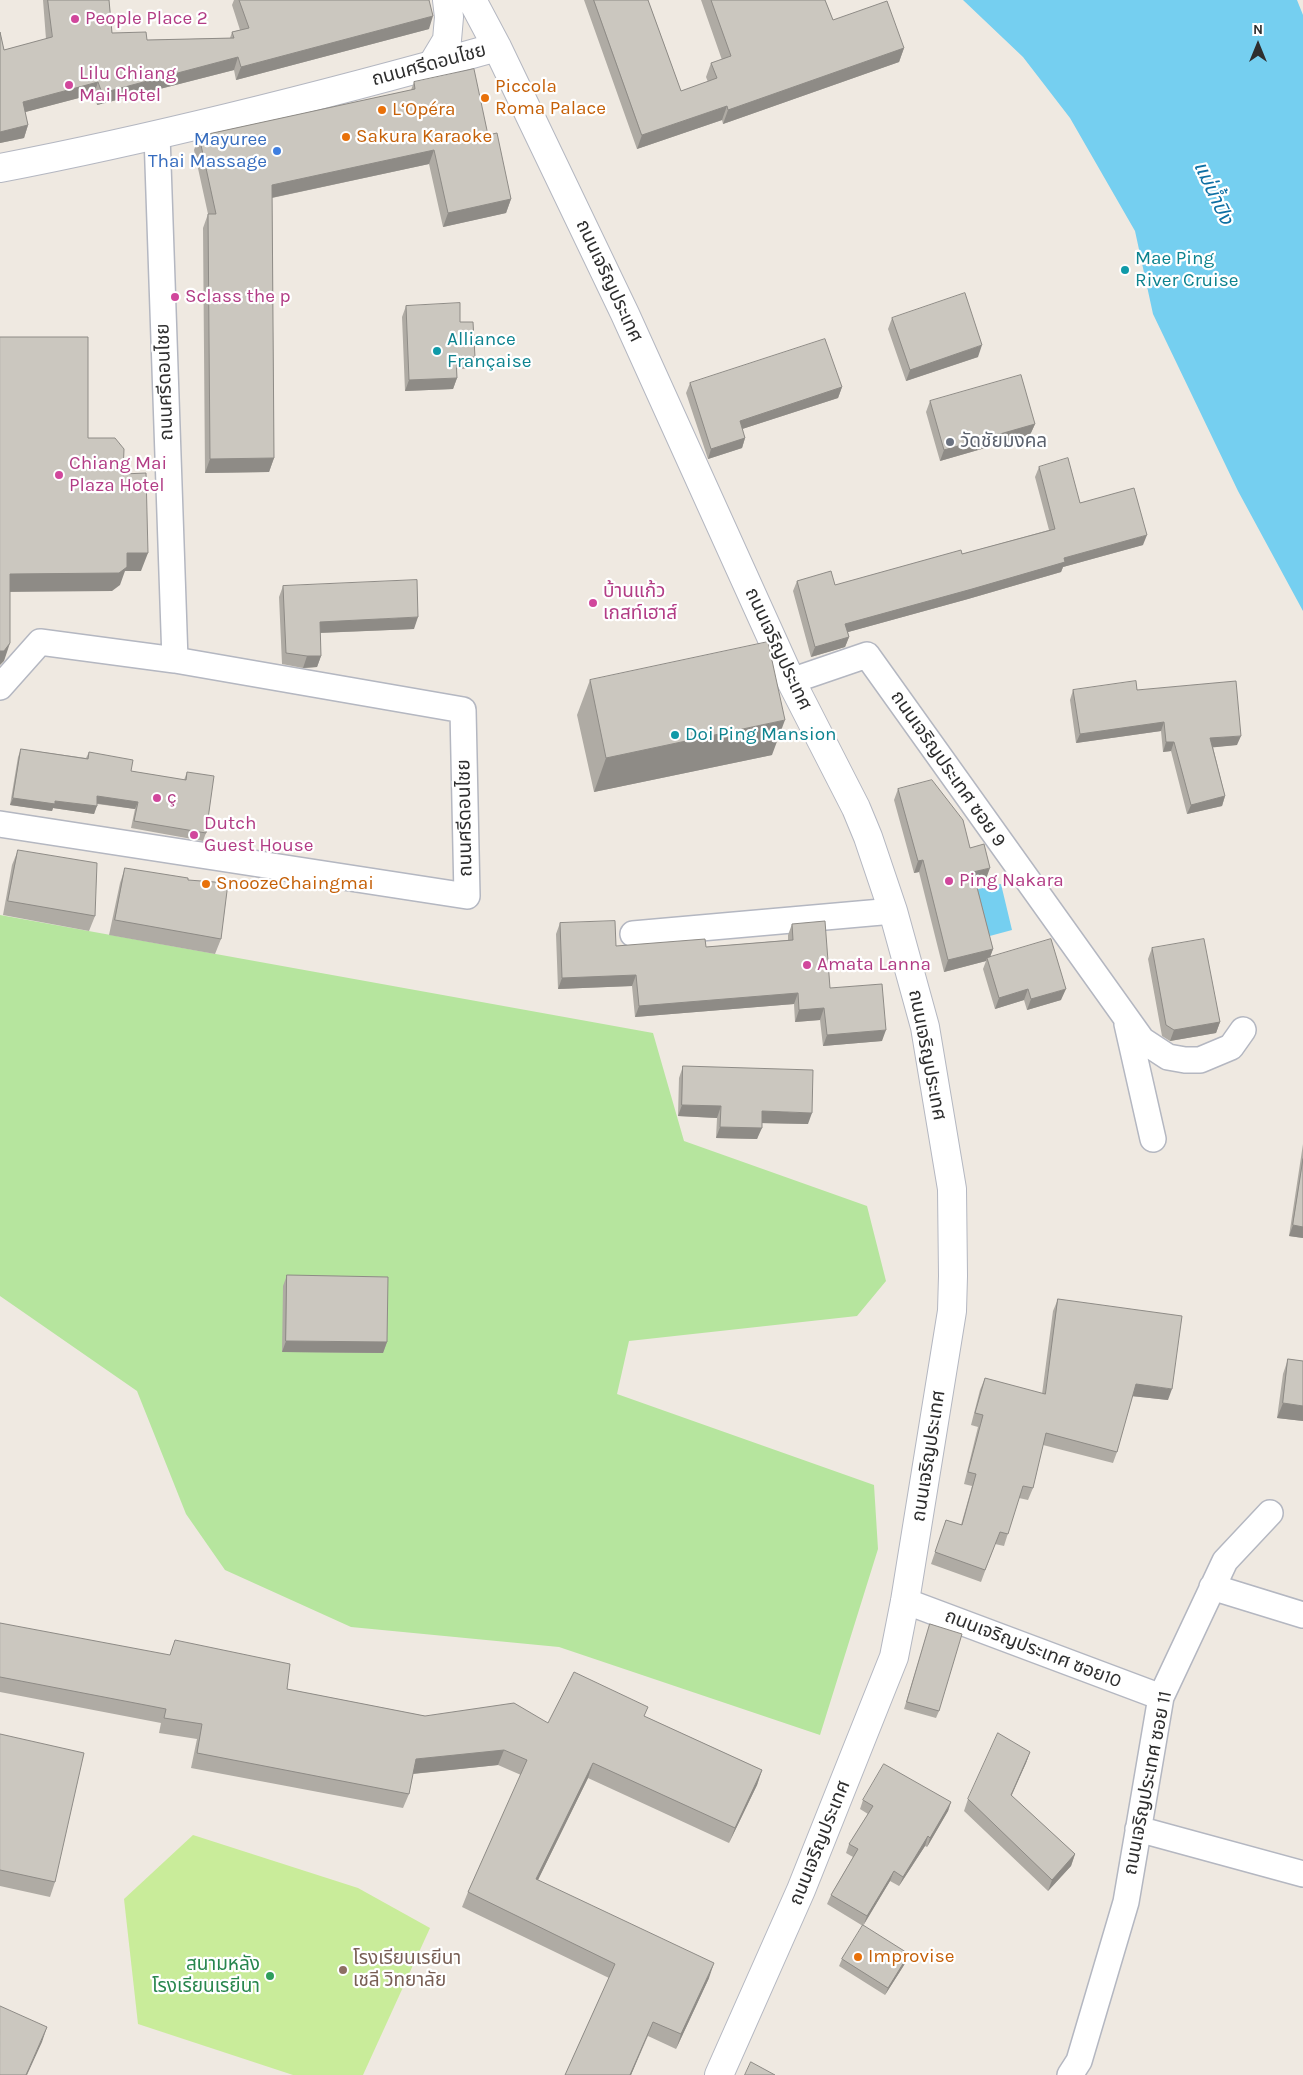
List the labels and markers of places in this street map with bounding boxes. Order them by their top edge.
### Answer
place label: People Place 2 [85,8,208,30]
marker: People Place 2 [69,13,81,25]
place label: Lilu Chiang Mai Hotel [79,63,176,107]
place label: Piccola Roma Palace [495,76,606,120]
marker: Lilu Chiang Mai Hotel [63,79,75,91]
marker: Piccola Roma Palace [479,92,491,104]
place label: L‘Opéra [392,99,455,121]
marker: L‘Opéra [376,104,388,116]
place label: Sakura Karaoke [356,126,492,148]
place label: Mayuree Thai Massage [148,129,267,173]
marker: Sakura Karaoke [340,131,352,143]
marker: Mayuree Thai Massage [271,145,283,157]
place label: Mae Ping River Cruise [1135,248,1238,292]
marker: Mae Ping River Cruise [1119,264,1131,276]
place label: Sclass the p [185,286,291,308]
marker: Sclass the p [169,291,181,303]
place label: Alliance Française [447,329,531,373]
marker: Alliance Française [431,345,443,357]
place label: วัดชัยมงคล [960,431,1047,453]
marker: วัดชัยมงคล [944,436,956,448]
place label: Chiang Mai Plaza Hotel [69,453,167,497]
marker: Chiang Mai Plaza Hotel [53,469,65,481]
place label: บ้านแก้ว เกสท์เฮาส์ [603,581,677,625]
marker: บ้านแก้ว เกสท์เฮาส์ [587,597,599,609]
place label: Doi Ping Mansion [685,724,836,746]
marker: Doi Ping Mansion [669,729,681,741]
place label: ç [167,787,177,809]
marker: ç [151,792,163,804]
place label: Dutch Guest House [204,813,313,857]
marker: Dutch Guest House [188,829,200,841]
place label: Ping Nakara [959,870,1064,892]
place label: SnoozeChaingmai [216,873,374,895]
marker: Ping Nakara [943,875,955,887]
marker: SnoozeChaingmai [200,878,212,890]
place label: Amata Lanna [817,954,931,976]
marker: Amata Lanna [801,959,813,971]
place label: Improvise [868,1946,954,1968]
place label: โรงเรียนเรยีนา เชลี วิทยาลัย [353,1948,461,1992]
marker: Improvise [852,1951,864,1963]
place label: สนามหลัง โรงเรียนเรยีนา [152,1954,260,1998]
marker: โรงเรียนเรยีนา เชลี วิทยาลัย [337,1964,349,1976]
marker: สนามหลัง โรงเรียนเรยีนา [264,1970,276,1982]

